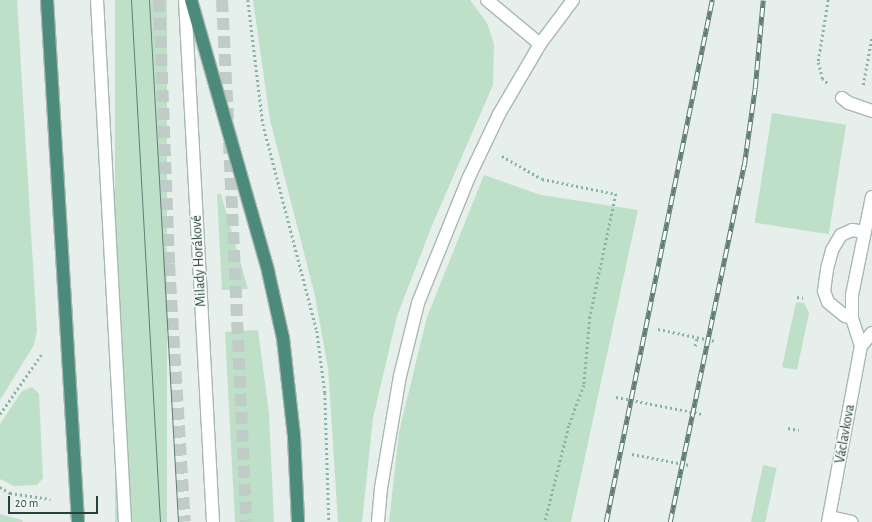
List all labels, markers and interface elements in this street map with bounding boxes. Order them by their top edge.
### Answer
street label: Milady Horákové [188,215,210,307]
street label: Václavkova [832,403,858,465]
scale bar [10,488,100,514]
text: 20 m [15,497,38,509]

